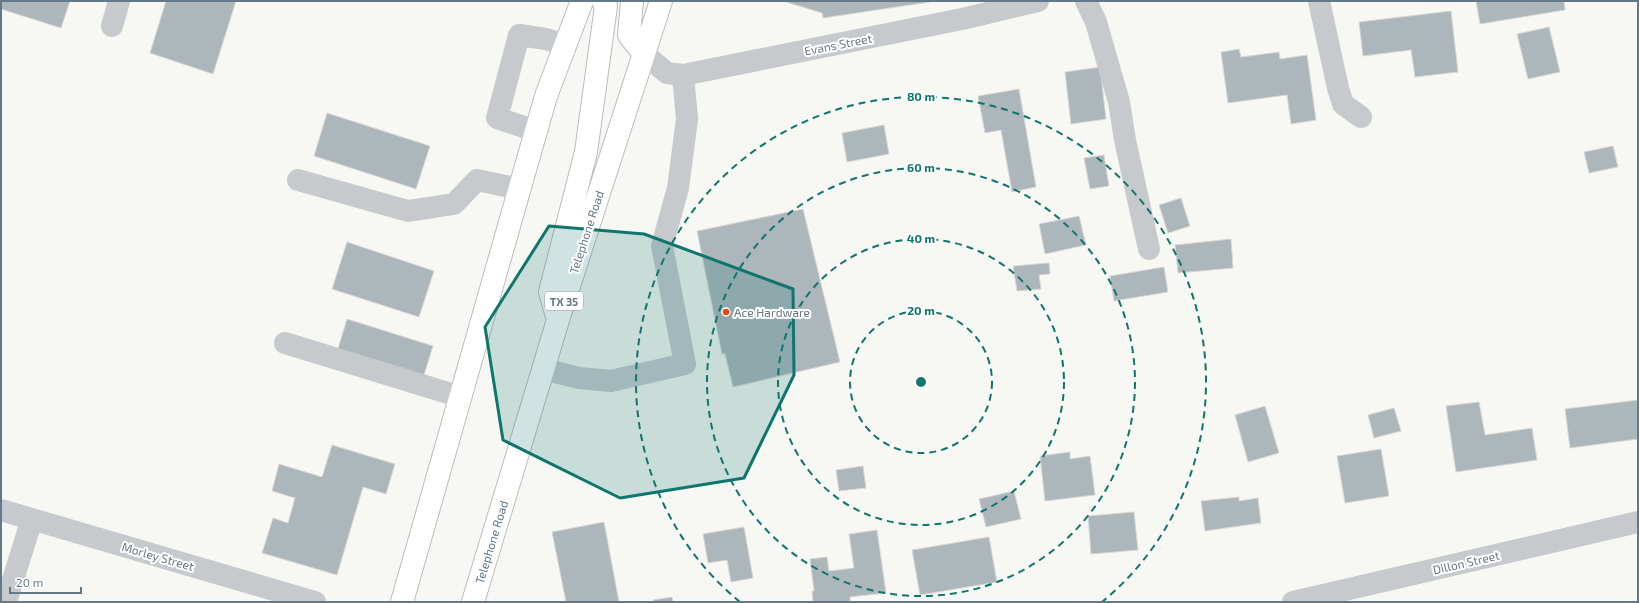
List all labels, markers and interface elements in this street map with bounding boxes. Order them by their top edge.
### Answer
street label: Evans Street [803,30,873,57]
text: 80 m [907,89,935,103]
text: 60 m [907,160,935,174]
street label: Telephone Road [566,189,606,275]
text: 40 m [907,231,935,245]
road number: TX 35 [545,292,583,310]
text: 20 m [907,303,935,317]
place label: Ace Hardware [734,305,810,319]
marker: Ace Hardware [721,307,731,317]
centre of rings [914,375,928,389]
street label: Telephone Road [472,499,510,585]
street label: Morley Street [120,539,196,573]
street label: Dillon Street [1431,547,1501,576]
scale bar [10,569,81,595]
text: 20 m [16,575,43,589]

